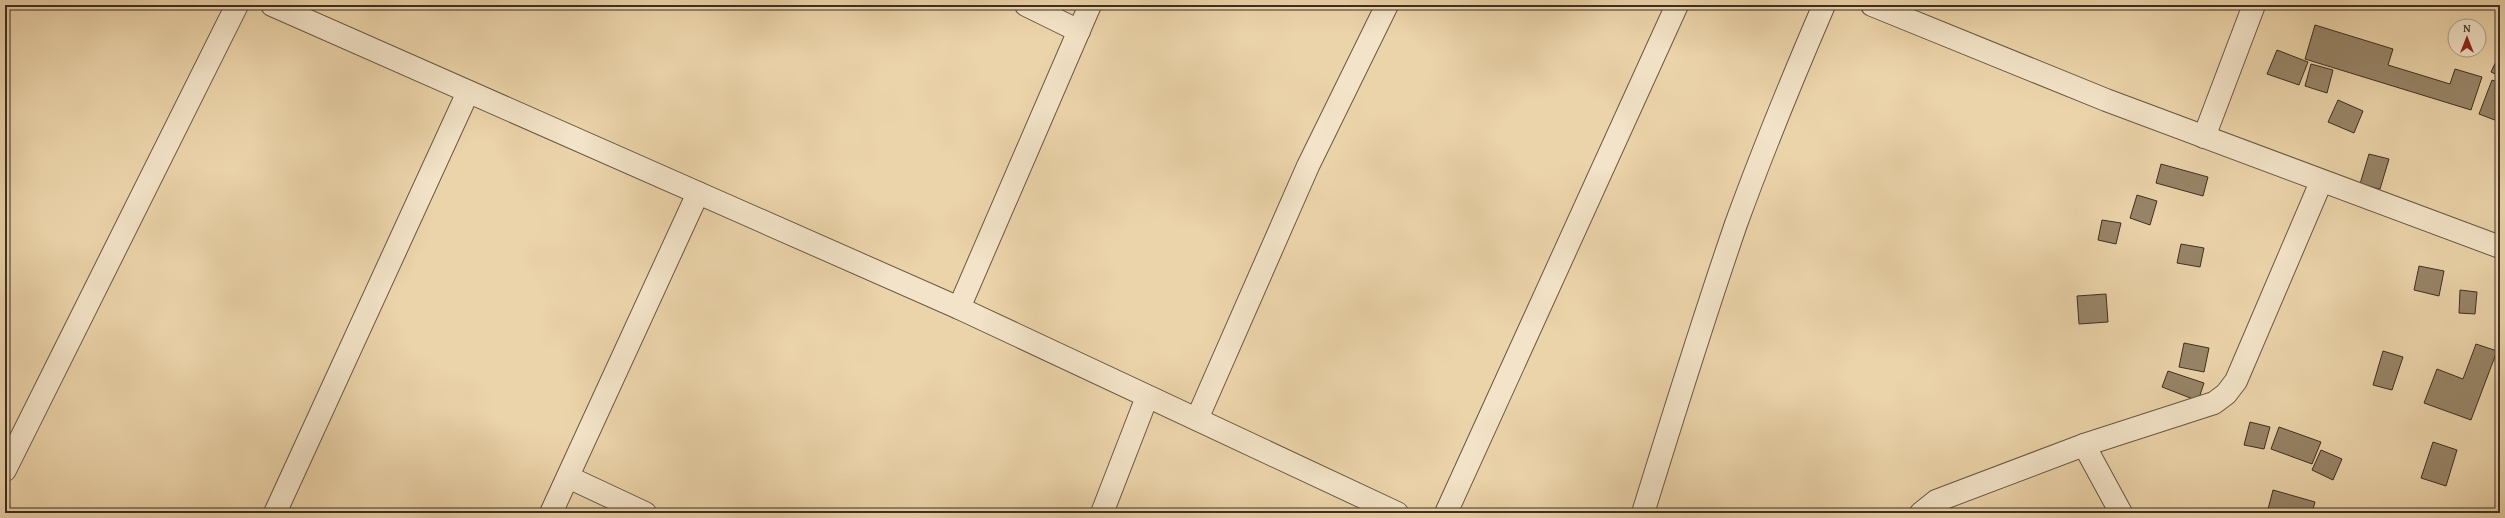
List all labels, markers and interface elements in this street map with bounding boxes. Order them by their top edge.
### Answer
north arrow [2447,18,2487,58]
text: N [2463,20,2471,36]

